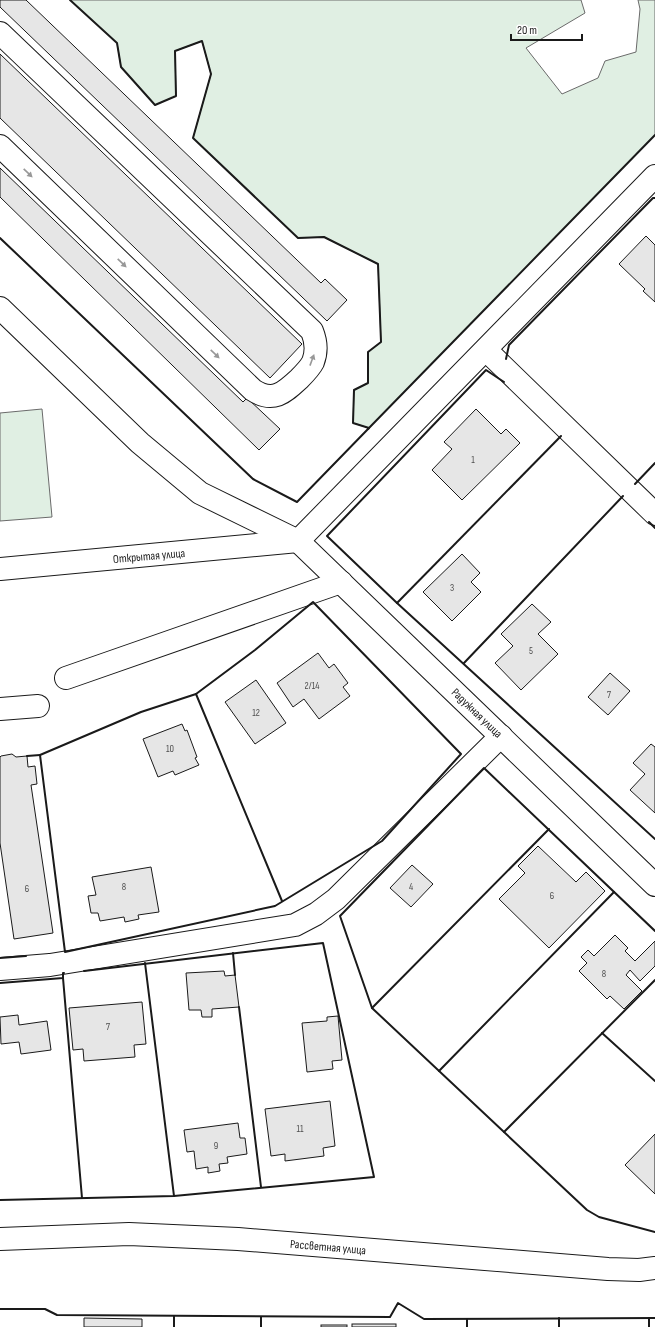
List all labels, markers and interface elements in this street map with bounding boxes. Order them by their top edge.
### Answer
scale bar [511,16,582,42]
text: 20 m [517,23,537,38]
one-way arrow [23,168,33,178]
one-way arrow [117,259,127,268]
one-way arrow [210,349,220,359]
one-way arrow [309,353,315,365]
house number: 1 [471,454,475,466]
street label: Открытая улица [112,546,186,567]
house number: 3 [450,582,454,594]
house number: 5 [529,645,533,657]
house number: 2/14 [305,680,319,692]
street label: Радужная улица [448,685,506,742]
house number: 7 [607,689,611,701]
house number: 12 [252,707,260,719]
house number: 10 [166,743,174,755]
house number: 8 [122,881,126,893]
house number: 4 [409,881,413,893]
house number: 6 [25,883,29,895]
house number: 6 [550,890,554,902]
house number: 8 [602,968,606,980]
house number: 7 [106,1021,110,1033]
house number: 11 [297,1123,304,1135]
house number: 9 [214,1140,218,1152]
street label: Рассветная улица [289,1237,367,1258]

